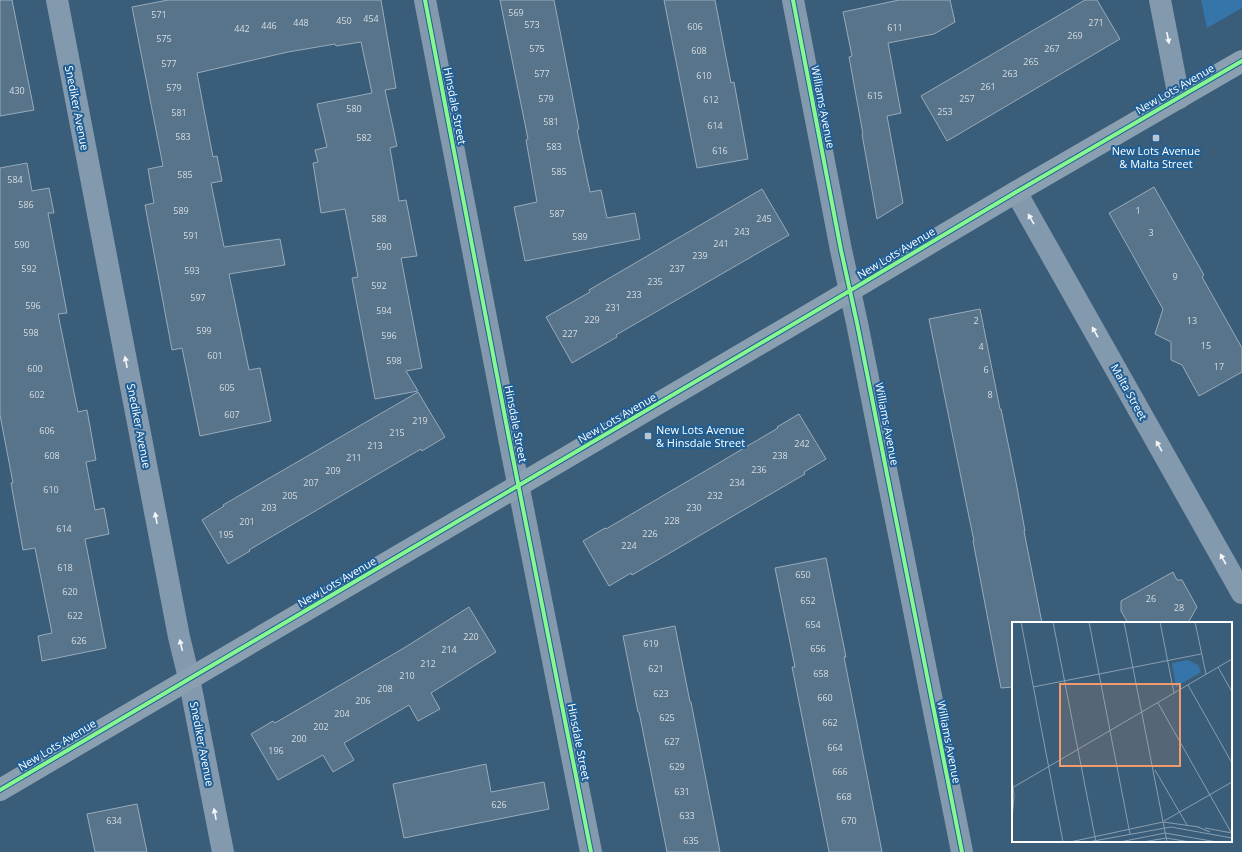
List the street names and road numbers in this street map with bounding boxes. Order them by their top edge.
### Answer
street label: New Lots Avenue [1133,60,1217,117]
street label: Snediker Avenue [62,64,93,152]
street label: Williams Avenue [808,64,839,150]
street label: Hinsdale Street [441,66,470,146]
street label: New Lots Avenue [854,223,938,282]
street label: Malta Street [1108,361,1151,423]
street label: Williams Avenue [872,381,903,467]
street label: Snediker Avenue [124,382,155,470]
street label: Hinsdale Street [502,384,531,464]
street label: New Lots Avenue [575,389,659,446]
street label: New Lots Avenue [295,553,379,610]
street label: Williams Avenue [934,699,965,785]
street label: Snediker Avenue [187,700,218,788]
street label: Hinsdale Street [565,702,594,782]
street label: New Lots Avenue [15,715,99,774]

